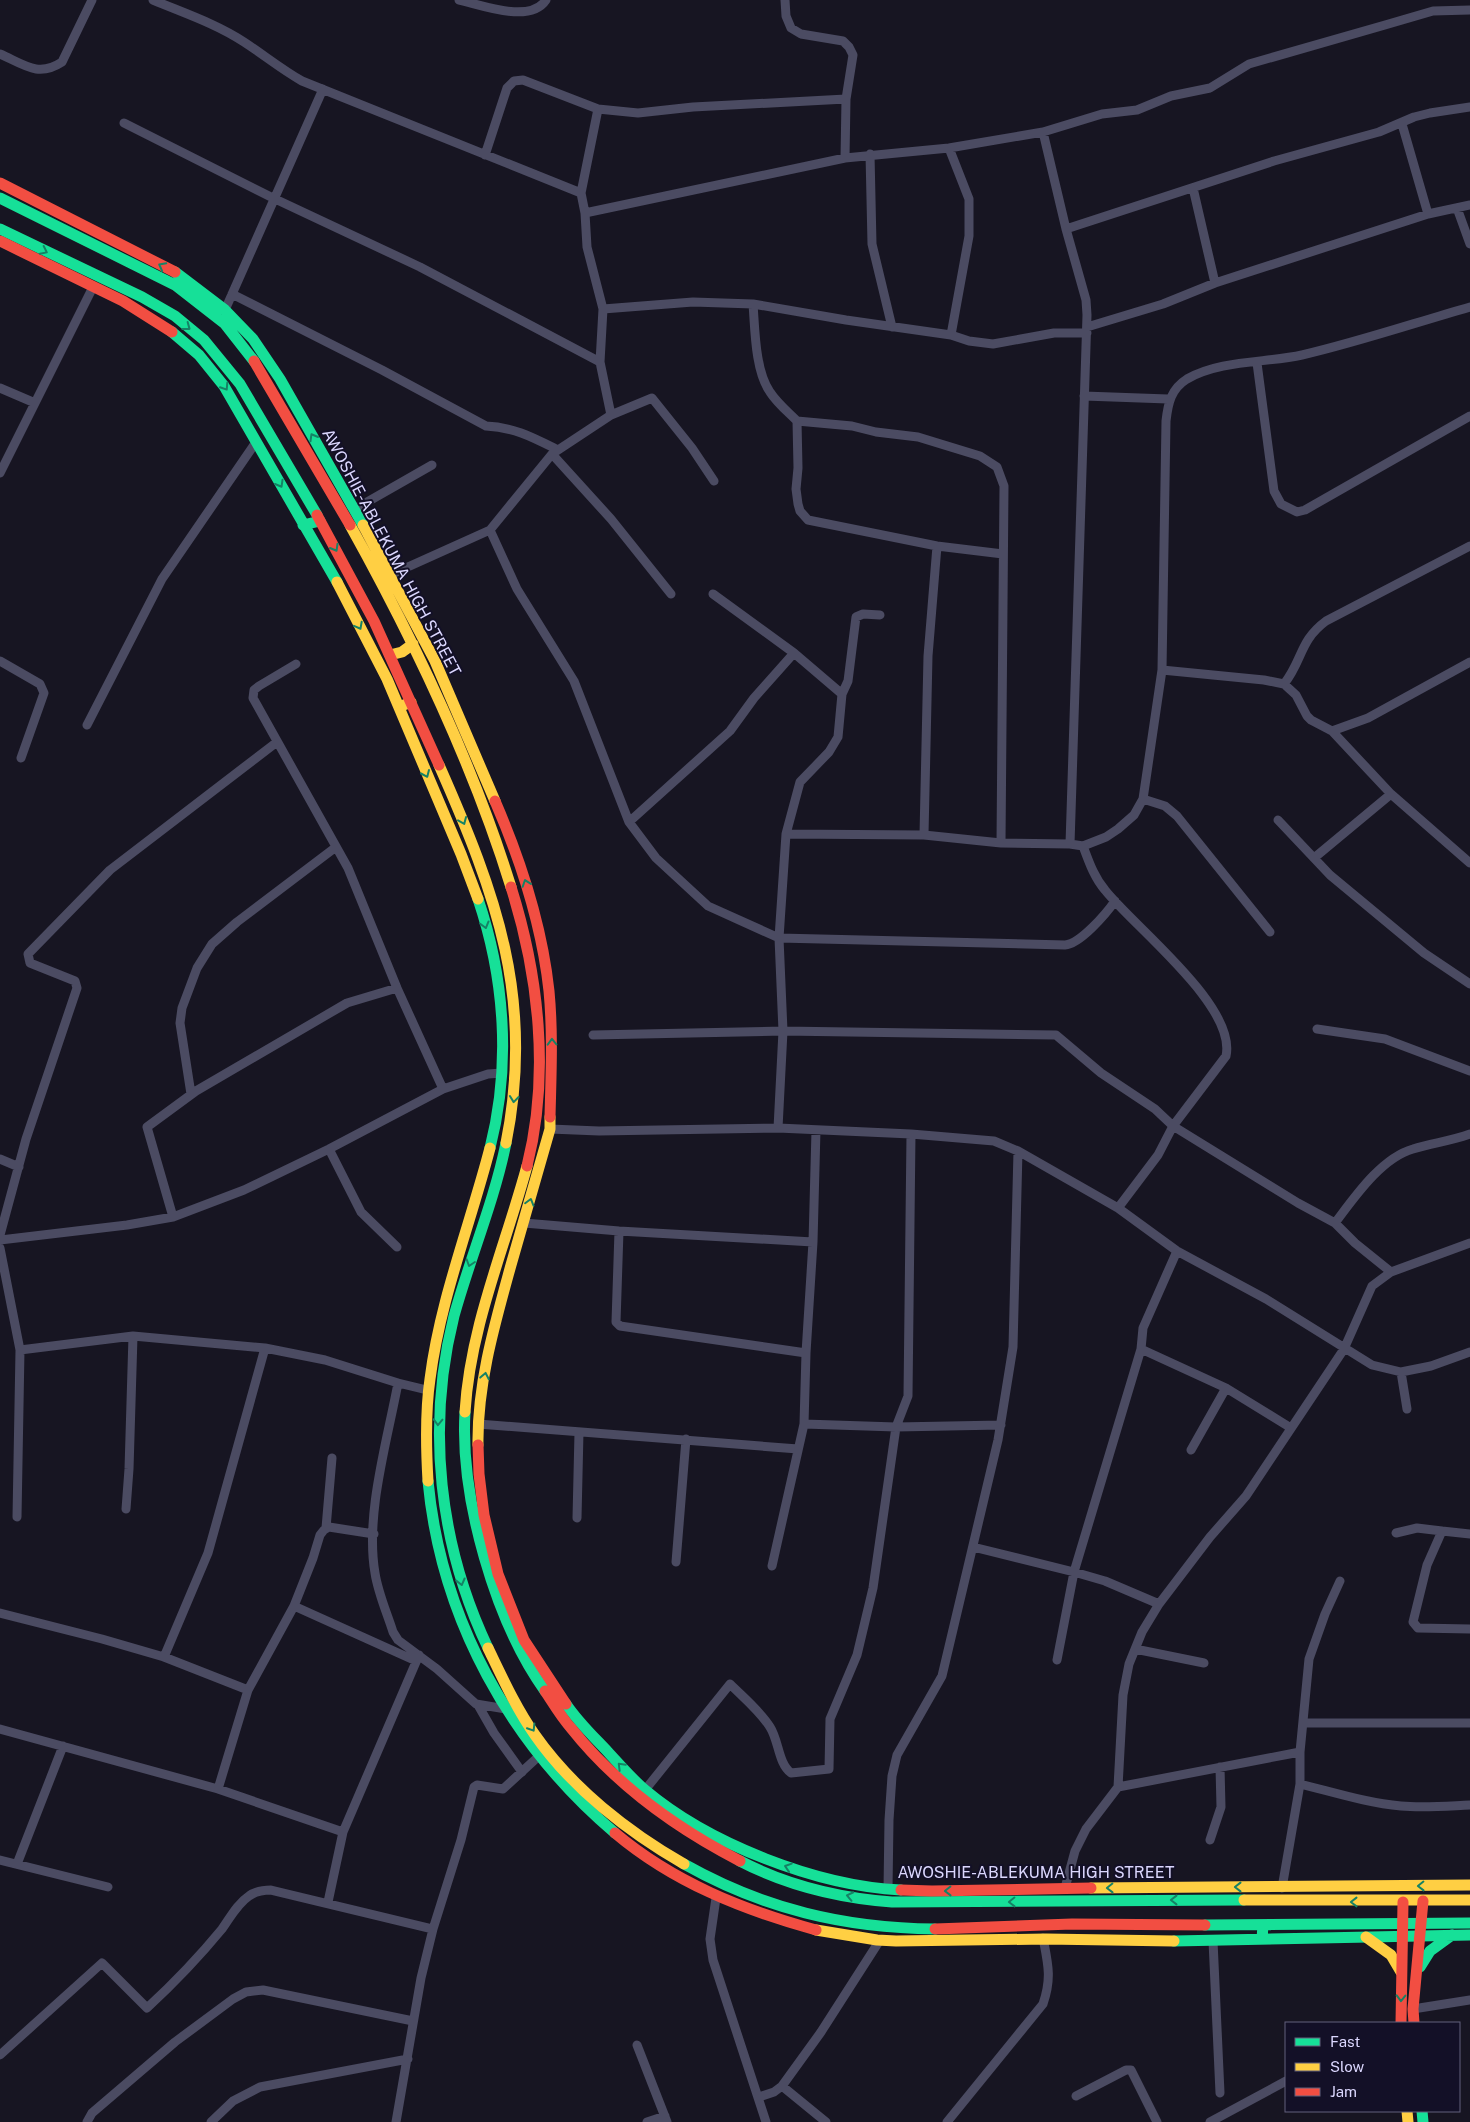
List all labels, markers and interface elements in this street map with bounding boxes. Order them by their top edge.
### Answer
one-way arrow [39,245,48,255]
one-way arrow [159,262,168,272]
one-way arrow [181,321,190,329]
one-way arrow [218,382,228,391]
street label: AWOSHIE-ABLEKUMA HIGH STREET [318,426,465,679]
one-way arrow [309,433,319,442]
one-way arrow [274,479,284,488]
one-way arrow [329,542,339,551]
one-way arrow [353,621,363,630]
one-way arrow [420,769,431,778]
one-way arrow [457,816,468,825]
one-way arrow [522,879,532,887]
one-way arrow [480,920,490,928]
one-way arrow [547,1038,557,1046]
one-way arrow [509,1095,520,1103]
one-way arrow [524,1198,535,1206]
one-way arrow [466,1259,476,1267]
one-way arrow [479,1372,489,1381]
one-way arrow [433,1418,444,1426]
one-way arrow [455,1578,466,1587]
one-way arrow [525,1722,535,1731]
one-way arrow [618,1763,627,1772]
one-way arrow [784,1863,793,1873]
street label: AWOSHIE-ABLEKUMA HIGH STREET [898,1863,1175,1882]
one-way arrow [1417,1881,1425,1891]
one-way arrow [1234,1882,1242,1892]
one-way arrow [1106,1883,1114,1893]
one-way arrow [944,1886,952,1896]
one-way arrow [845,1892,854,1902]
one-way arrow [1170,1895,1178,1905]
one-way arrow [1007,1897,1015,1907]
one-way arrow [1350,1897,1358,1907]
one-way arrow [1396,1994,1406,2002]
legend [1285,2022,1460,2112]
text: Fast [1330,2033,1360,2050]
text: Slow [1330,2058,1365,2075]
text: Jam [1330,2083,1357,2100]

